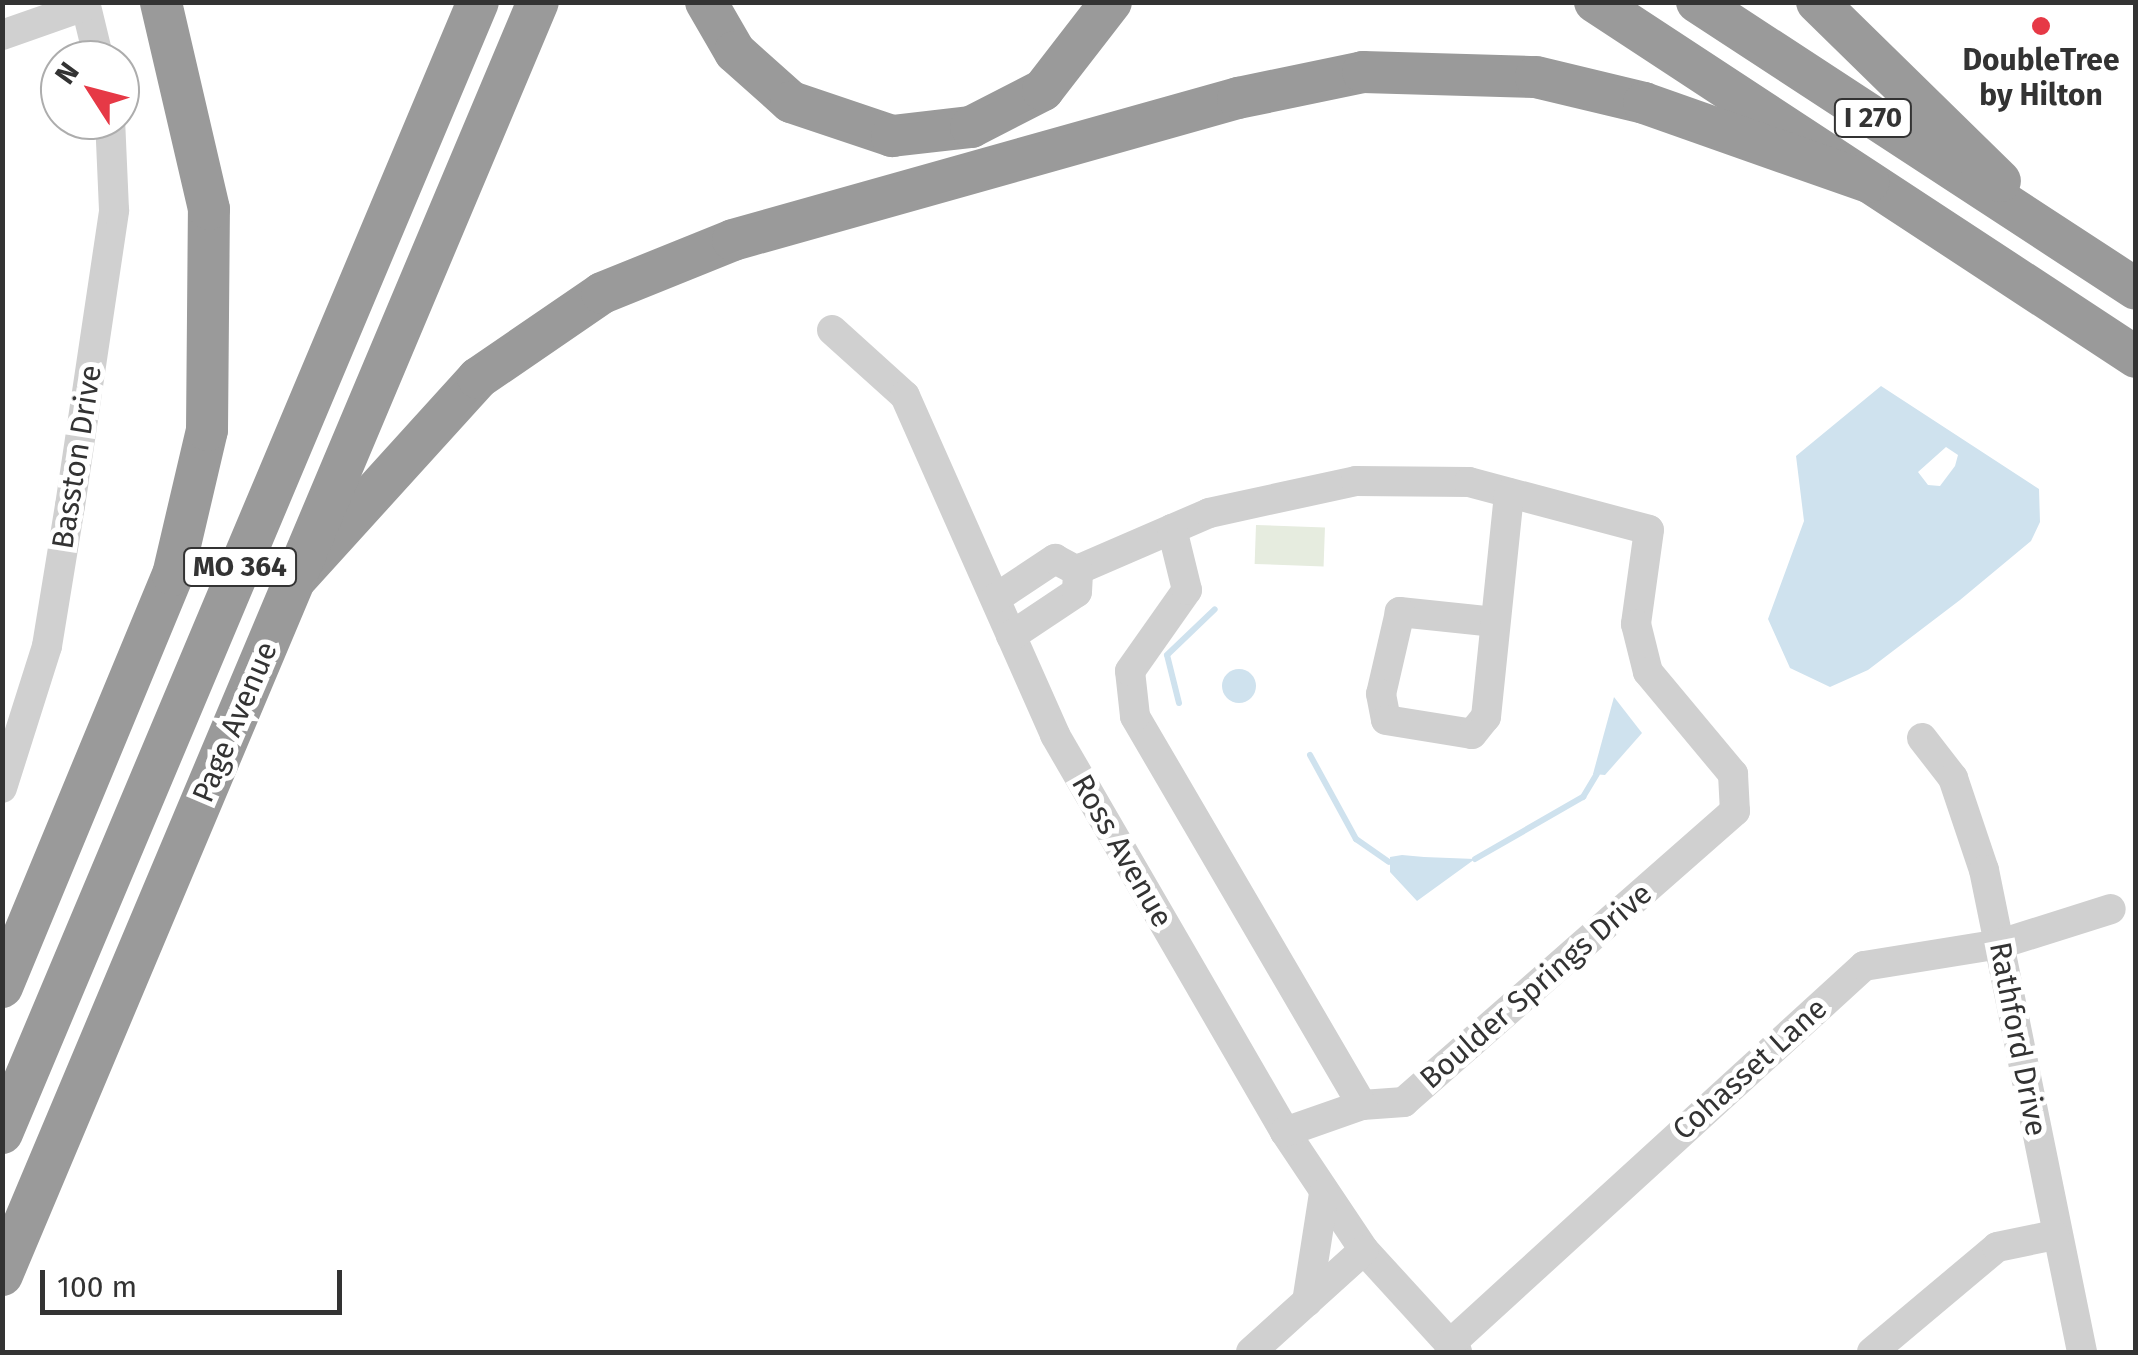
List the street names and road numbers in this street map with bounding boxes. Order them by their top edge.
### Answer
road number: I 270 [1833,95,1913,141]
street label: Basston Drive [45,362,109,552]
road number: MO 364 [182,544,298,590]
street label: Page Avenue [185,636,285,808]
street label: Ross Avenue [1064,768,1180,934]
street label: Boulder Springs Drive [1413,876,1659,1096]
street label: Rathford Drive [1982,939,2054,1139]
street label: Cohasset Lane [1665,990,1835,1148]

